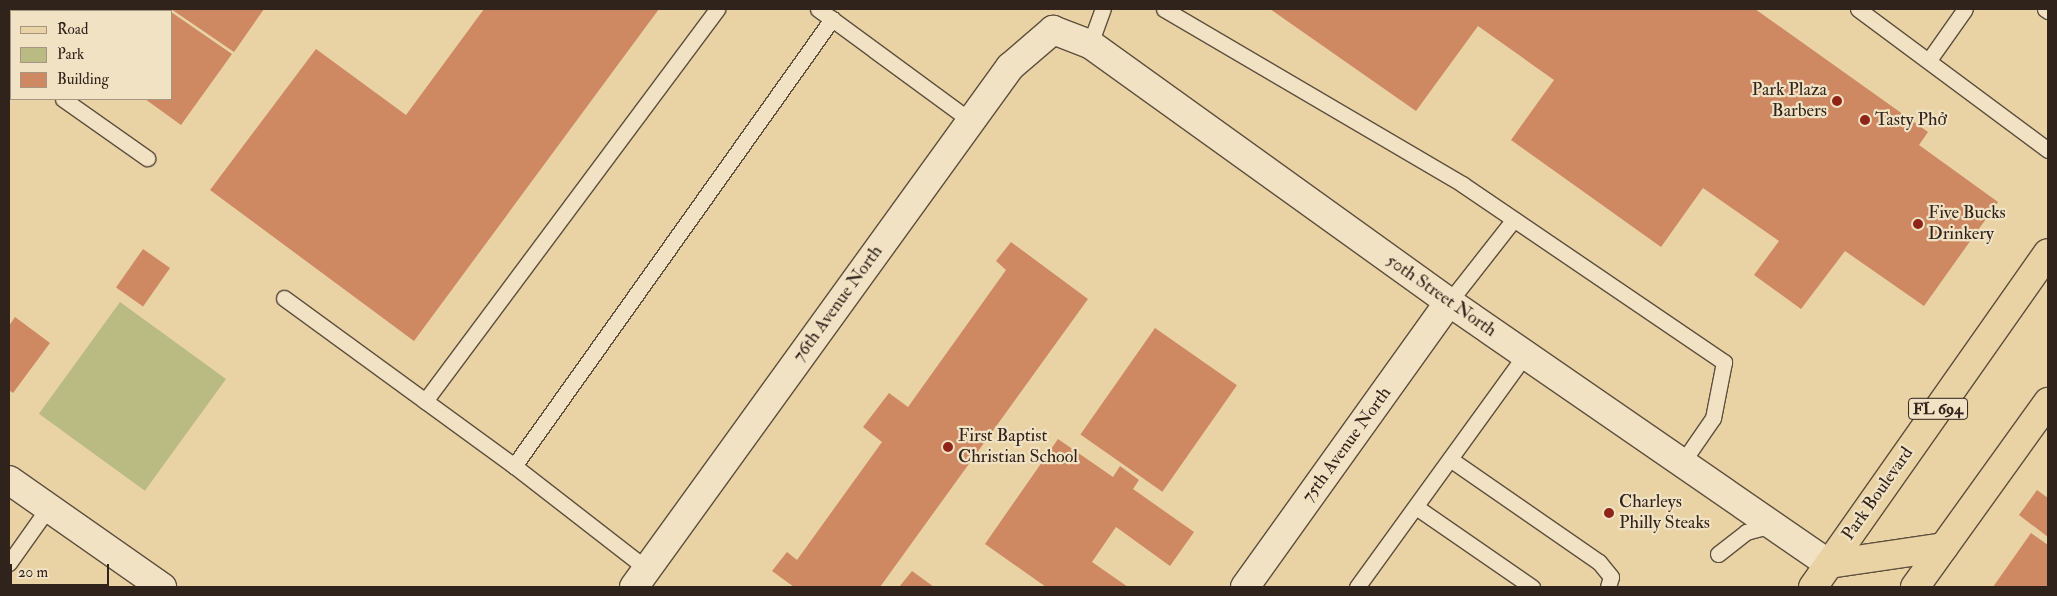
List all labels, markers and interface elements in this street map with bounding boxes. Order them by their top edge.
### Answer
legend [10,10,172,100]
text: Road [57,20,88,39]
text: Park [57,45,84,64]
text: Building [57,70,109,89]
place label: Park Plaza Barbers [1752,80,1827,122]
marker: Park Plaza Barbers [1831,95,1843,107]
place label: Tasty Phở [1875,109,1947,131]
marker: Tasty Phở [1859,114,1871,126]
place label: Five Bucks Drinkery [1928,203,2006,245]
marker: Five Bucks Drinkery [1912,218,1924,230]
street label: 76th Avenue North [789,242,887,366]
street label: 50th Street North [1382,250,1500,342]
street label: 75th Avenue North [1298,383,1396,507]
road number: FL 694 [1908,396,1968,422]
place label: First Baptist Christian School [958,426,1078,468]
marker: First Baptist Christian School [942,441,954,453]
street label: Park Boulevard [1838,443,1918,545]
place label: Charleys Philly Steaks [1619,492,1710,534]
marker: Charleys Philly Steaks [1603,507,1615,519]
scale bar [12,554,111,586]
text: 20 m [18,563,48,582]

